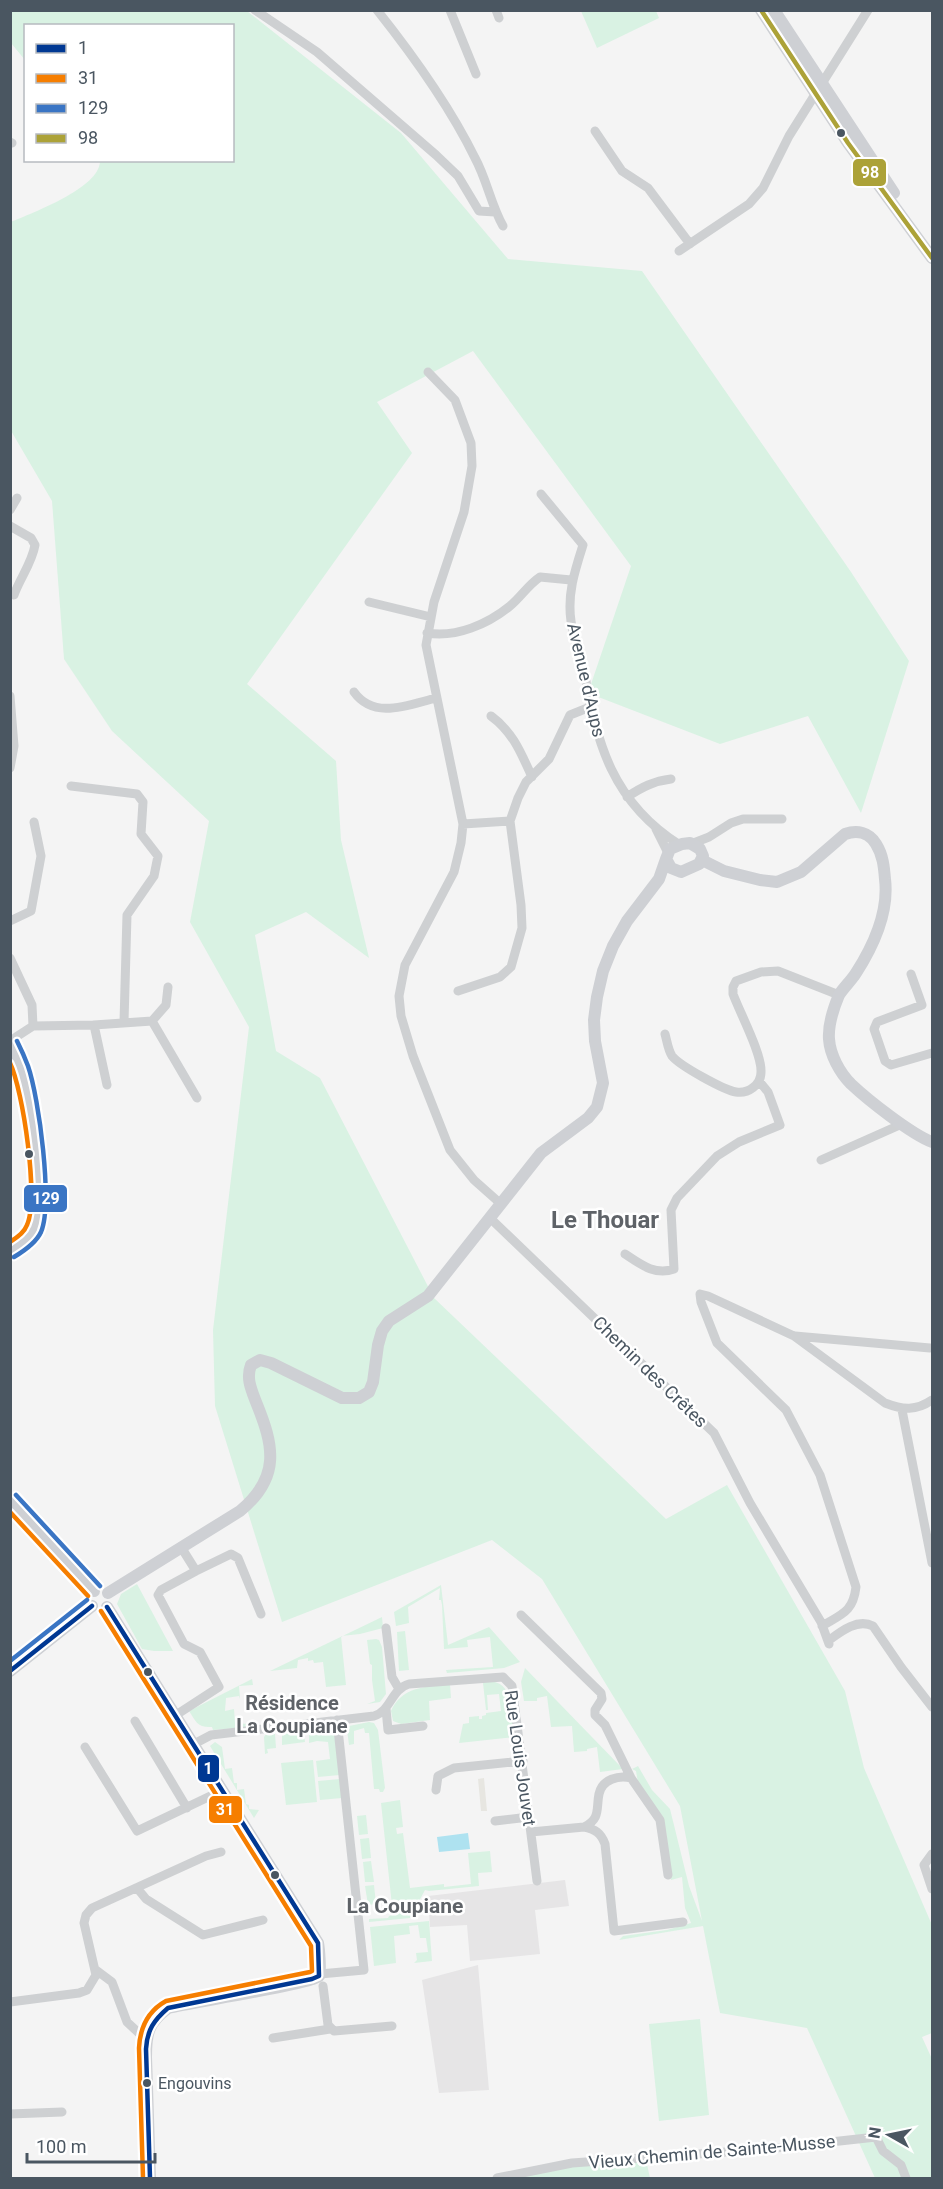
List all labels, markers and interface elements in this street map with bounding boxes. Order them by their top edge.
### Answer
legend [24,24,234,162]
text: 1 [78,37,88,58]
text: 31 [78,67,98,88]
text: 129 [78,97,108,118]
text: 98 [78,127,98,148]
unlabelled marker [835,127,847,139]
line badge: 98 [852,158,887,187]
text: 98 [861,163,879,182]
street label: Avenue d'Aups [563,621,610,739]
unlabelled marker [23,1148,35,1160]
line badge: 129 [23,1184,68,1213]
text: 129 [32,1189,60,1208]
district label: Le Thouar [551,1206,659,1234]
street label: Chemin des Crêtes [589,1312,712,1432]
unlabelled marker [142,1666,154,1678]
street label: Rue Louis Jouvet [501,1689,540,1827]
district label: Résidence La Coupiane [236,1691,348,1738]
line badge: 1 [197,1754,220,1783]
text: 1 [203,1759,213,1778]
line badge: 31 [208,1795,243,1824]
text: 31 [216,1800,234,1819]
unlabelled marker [269,1869,281,1881]
district label: La Coupiane [347,1894,463,1918]
place label: Engouvins [158,2074,232,2093]
marker: Engouvins [141,2077,153,2089]
north arrow [859,2105,919,2165]
scale bar [27,2126,154,2164]
text: N [864,2126,885,2140]
street label: Vieux Chemin de Sainte-Musse [588,2130,836,2173]
text: 100 m [36,2136,87,2157]

